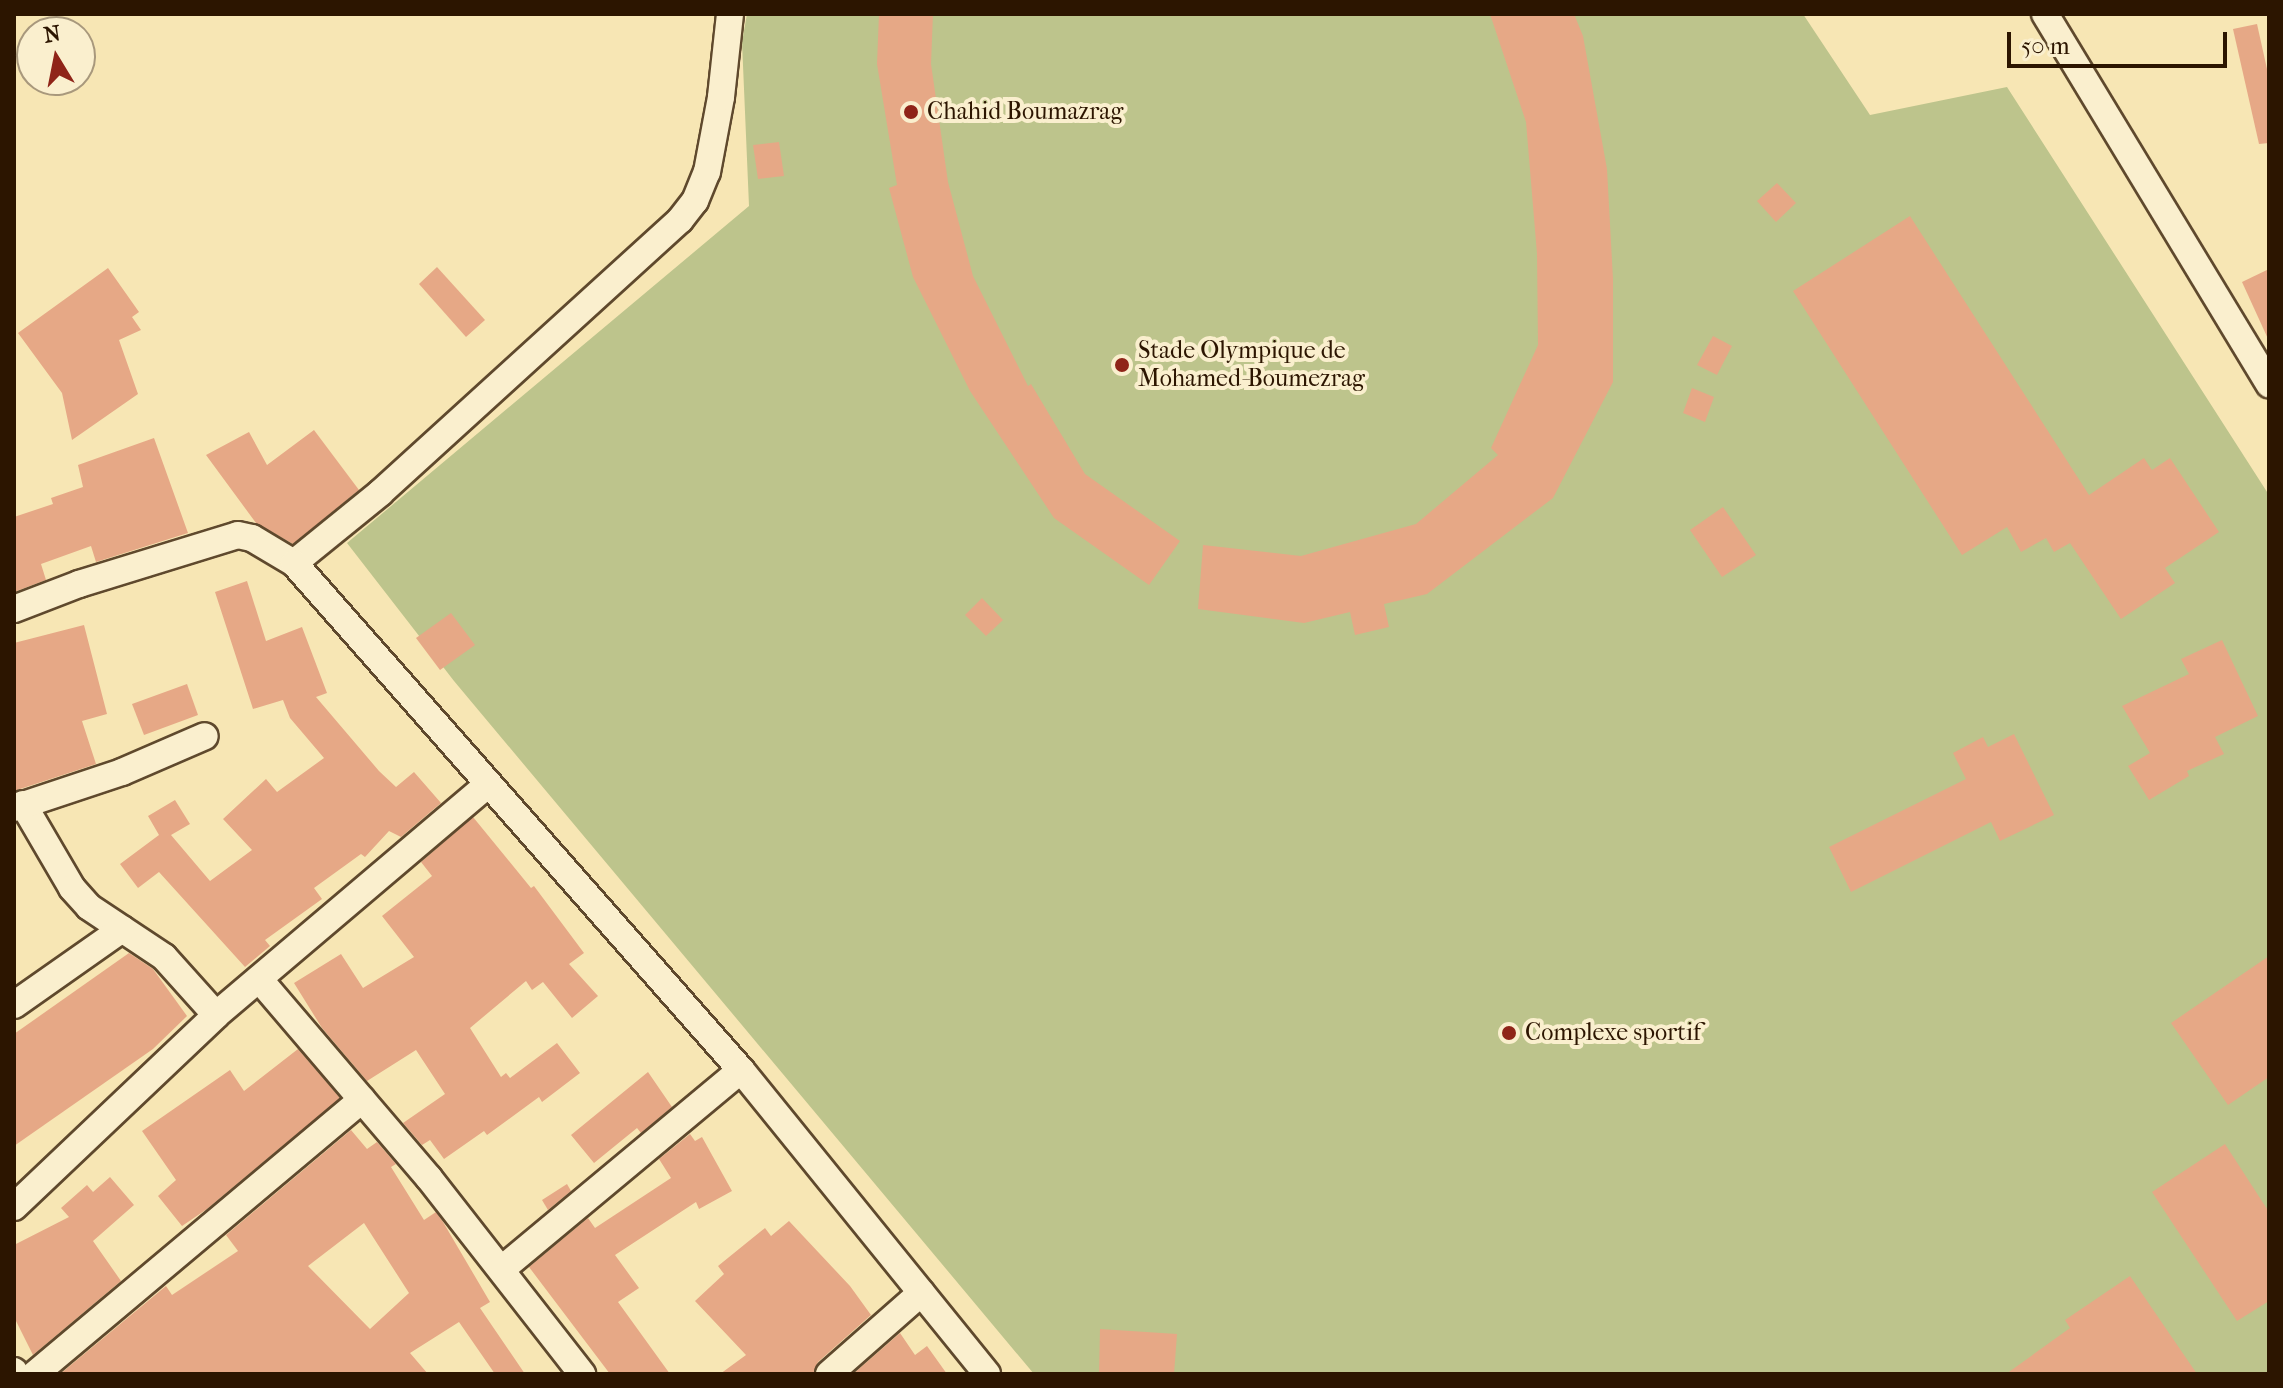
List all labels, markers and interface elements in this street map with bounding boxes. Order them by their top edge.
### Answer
north arrow [16,16,96,96]
scale bar [2011,16,2231,66]
text: N [42,20,63,49]
text: 50 m [2021,32,2070,60]
place label: Chahid Boumazrag [927,98,1123,126]
marker: Chahid Boumazrag [902,103,920,121]
place label: Stade Olympique de Mohamed-Boumezrag [1138,337,1365,393]
marker: Stade Olympique de Mohamed-Boumezrag [1113,356,1131,374]
place label: Complexe sportif [1525,1019,1701,1047]
marker: Complexe sportif [1500,1024,1518,1042]

